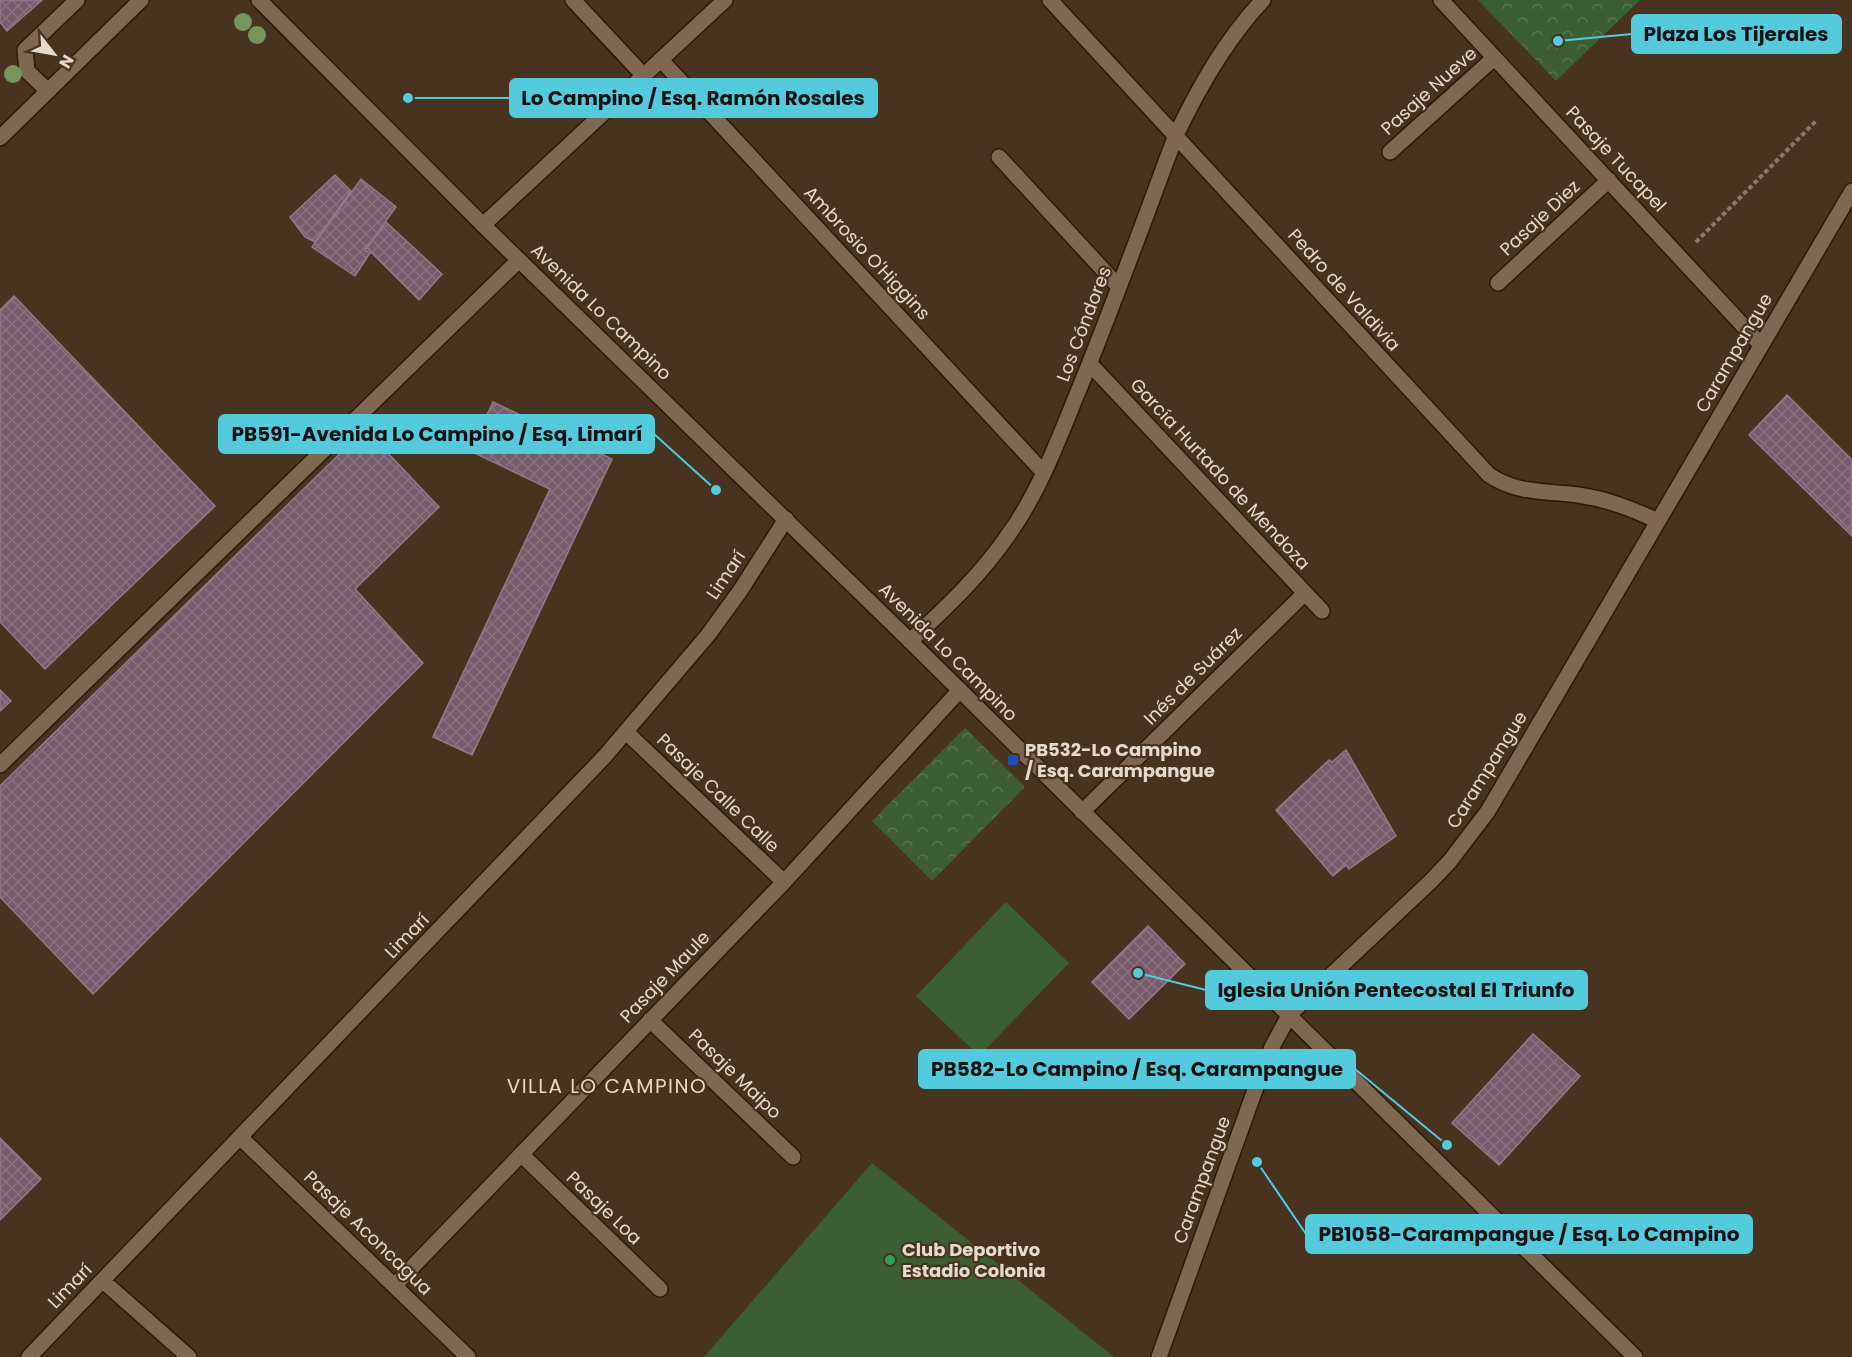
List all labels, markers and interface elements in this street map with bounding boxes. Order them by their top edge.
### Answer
callout: Plaza Los Tijerales [1632,15,1841,53]
text: Plaza Los Tijerales [1644,20,1828,48]
north arrow [24,24,84,84]
street label: Pasaje Nueve [1375,41,1482,140]
text: N [53,50,79,73]
callout: Lo Campino / Esq. Ramón Rosales [510,79,877,117]
text: Lo Campino / Esq. Ramón Rosales [521,84,865,112]
street label: Pasaje Tucapel [1561,100,1672,217]
street label: Pasaje Diez [1494,174,1585,261]
street label: Ambrosio O'Higgins [799,180,936,325]
street label: Pedro de Valdivia [1283,223,1406,356]
street label: Avenida Lo Campino [525,238,677,386]
street label: Los Cóndores [1050,263,1117,385]
street label: Carampangue [1689,288,1778,417]
street label: García Hurtado de Mendoza [1125,372,1316,575]
callout: PB591-Avenida Lo Campino / Esq. Limarí [219,415,654,453]
text: PB591-Avenida Lo Campino / Esq. Limarí [232,420,642,448]
street label: Limarí [700,545,751,604]
street label: Avenida Lo Campino [873,577,1023,727]
street label: Inés de Suárez [1138,621,1247,730]
street label: Carampangue [1440,706,1533,833]
street label: Pasaje Calle Calle [652,728,785,858]
place label: PB532-Lo Campino / Esq. Carampangue [1025,737,1215,783]
marker: PB532-Lo Campino / Esq. Carampangue [1006,753,1020,767]
street label: Limarí [379,908,434,964]
street label: Pasaje Maule [614,925,715,1028]
callout: Iglesia Unión Pentecostal El Triunfo [1206,971,1587,1009]
text: Iglesia Unión Pentecostal El Triunfo [1217,976,1575,1004]
street label: Pasaje Maipo [683,1023,787,1124]
callout: PB582-Lo Campino / Esq. Carampangue [919,1050,1355,1088]
text: PB582-Lo Campino / Esq. Carampangue [931,1055,1343,1083]
district label: VILLA LO CAMPINO [507,1072,707,1100]
street label: Carampangue [1167,1112,1236,1247]
street label: Pasaje Aconcagua [299,1165,438,1301]
street label: Pasaje Loa [561,1165,648,1250]
callout: PB1058-Carampangue / Esq. Lo Campino [1306,1215,1752,1253]
text: PB1058-Carampangue / Esq. Lo Campino [1318,1220,1740,1248]
place label: Club Deportivo Estadio Colonia [902,1237,1046,1283]
marker: Club Deportivo Estadio Colonia [883,1253,897,1267]
street label: Limarí [42,1258,97,1314]

